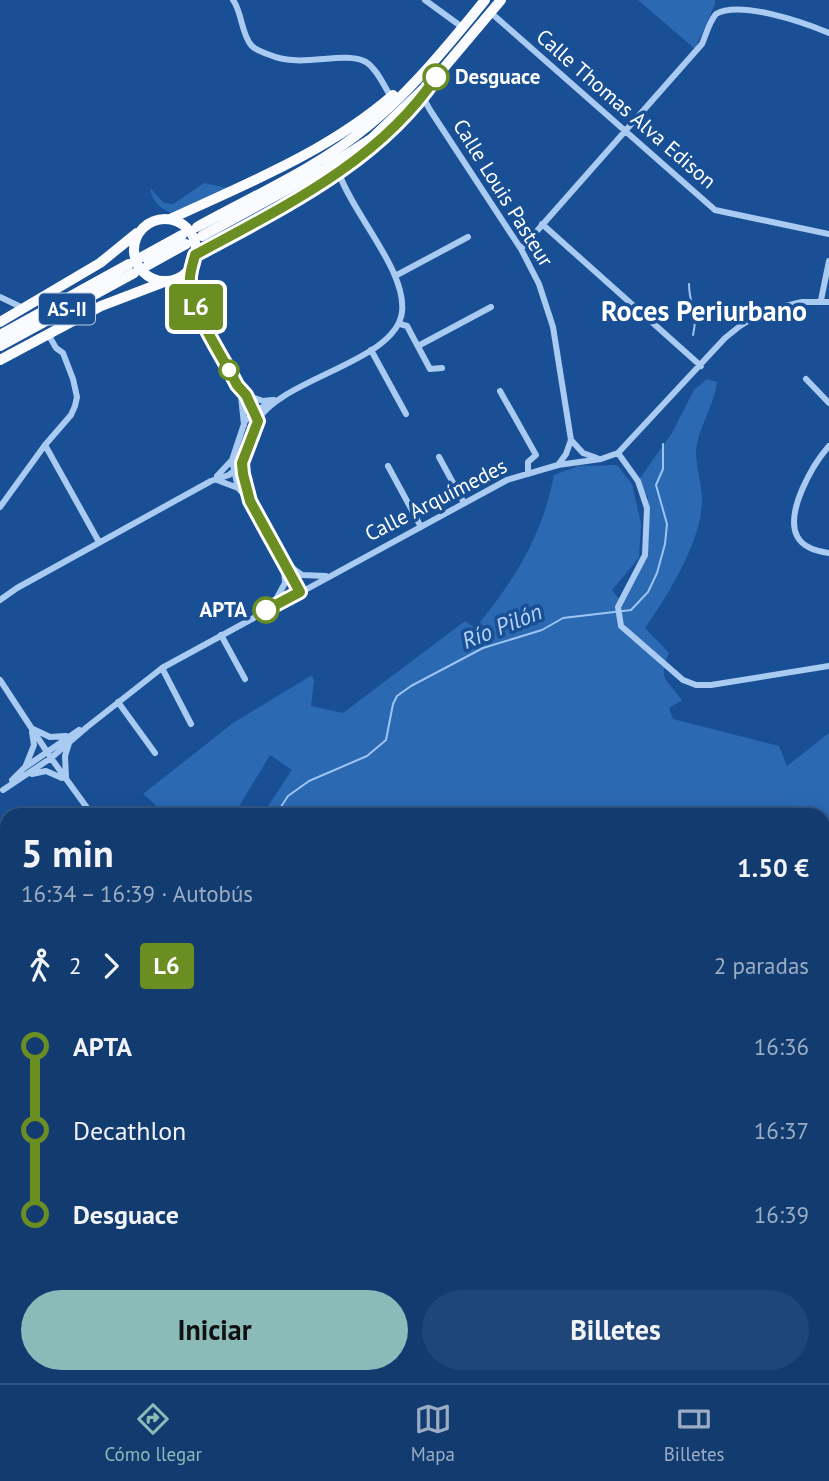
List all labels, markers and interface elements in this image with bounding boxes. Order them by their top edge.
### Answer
street label: Calle Thomas Alva Edison [531,23,722,194]
place label: Desguace [455,63,541,90]
marker: Desguace [423,64,449,90]
street label: Calle Louis Pasteur [447,114,560,272]
line badge: L6 [164,284,228,330]
text: L6 [183,291,209,322]
district label: Roces Periurbano [601,292,807,329]
road number: AS-II [39,294,95,324]
unlabelled marker [219,360,239,380]
street label: Calle Arquímedes [360,452,511,547]
place label: APTA [199,596,247,623]
water label: Río Pilón [457,596,546,655]
marker: APTA [253,597,279,623]
text: 5 min [21,828,114,877]
text: 1.50 € [737,851,809,884]
text: 16:34 – 16:39 · Autobús [21,879,253,908]
icon: walk [21,947,59,985]
icon: forward [92,947,130,985]
text: L6 [154,950,180,981]
text: 2 [69,951,82,980]
text: 2 paradas [714,951,809,980]
text: APTA [73,1030,132,1063]
text: 16:36 [754,1032,809,1061]
text: Decathlon [73,1114,186,1147]
text: 16:37 [754,1116,809,1145]
text: Desguace [73,1198,179,1231]
text: 16:39 [754,1200,809,1229]
button: Iniciar [21,1290,408,1370]
button: Billetes [422,1290,809,1370]
tab: Cómo llegar [104,1400,202,1466]
tab: Mapa [411,1400,455,1466]
tab: Billetes [664,1400,725,1466]

